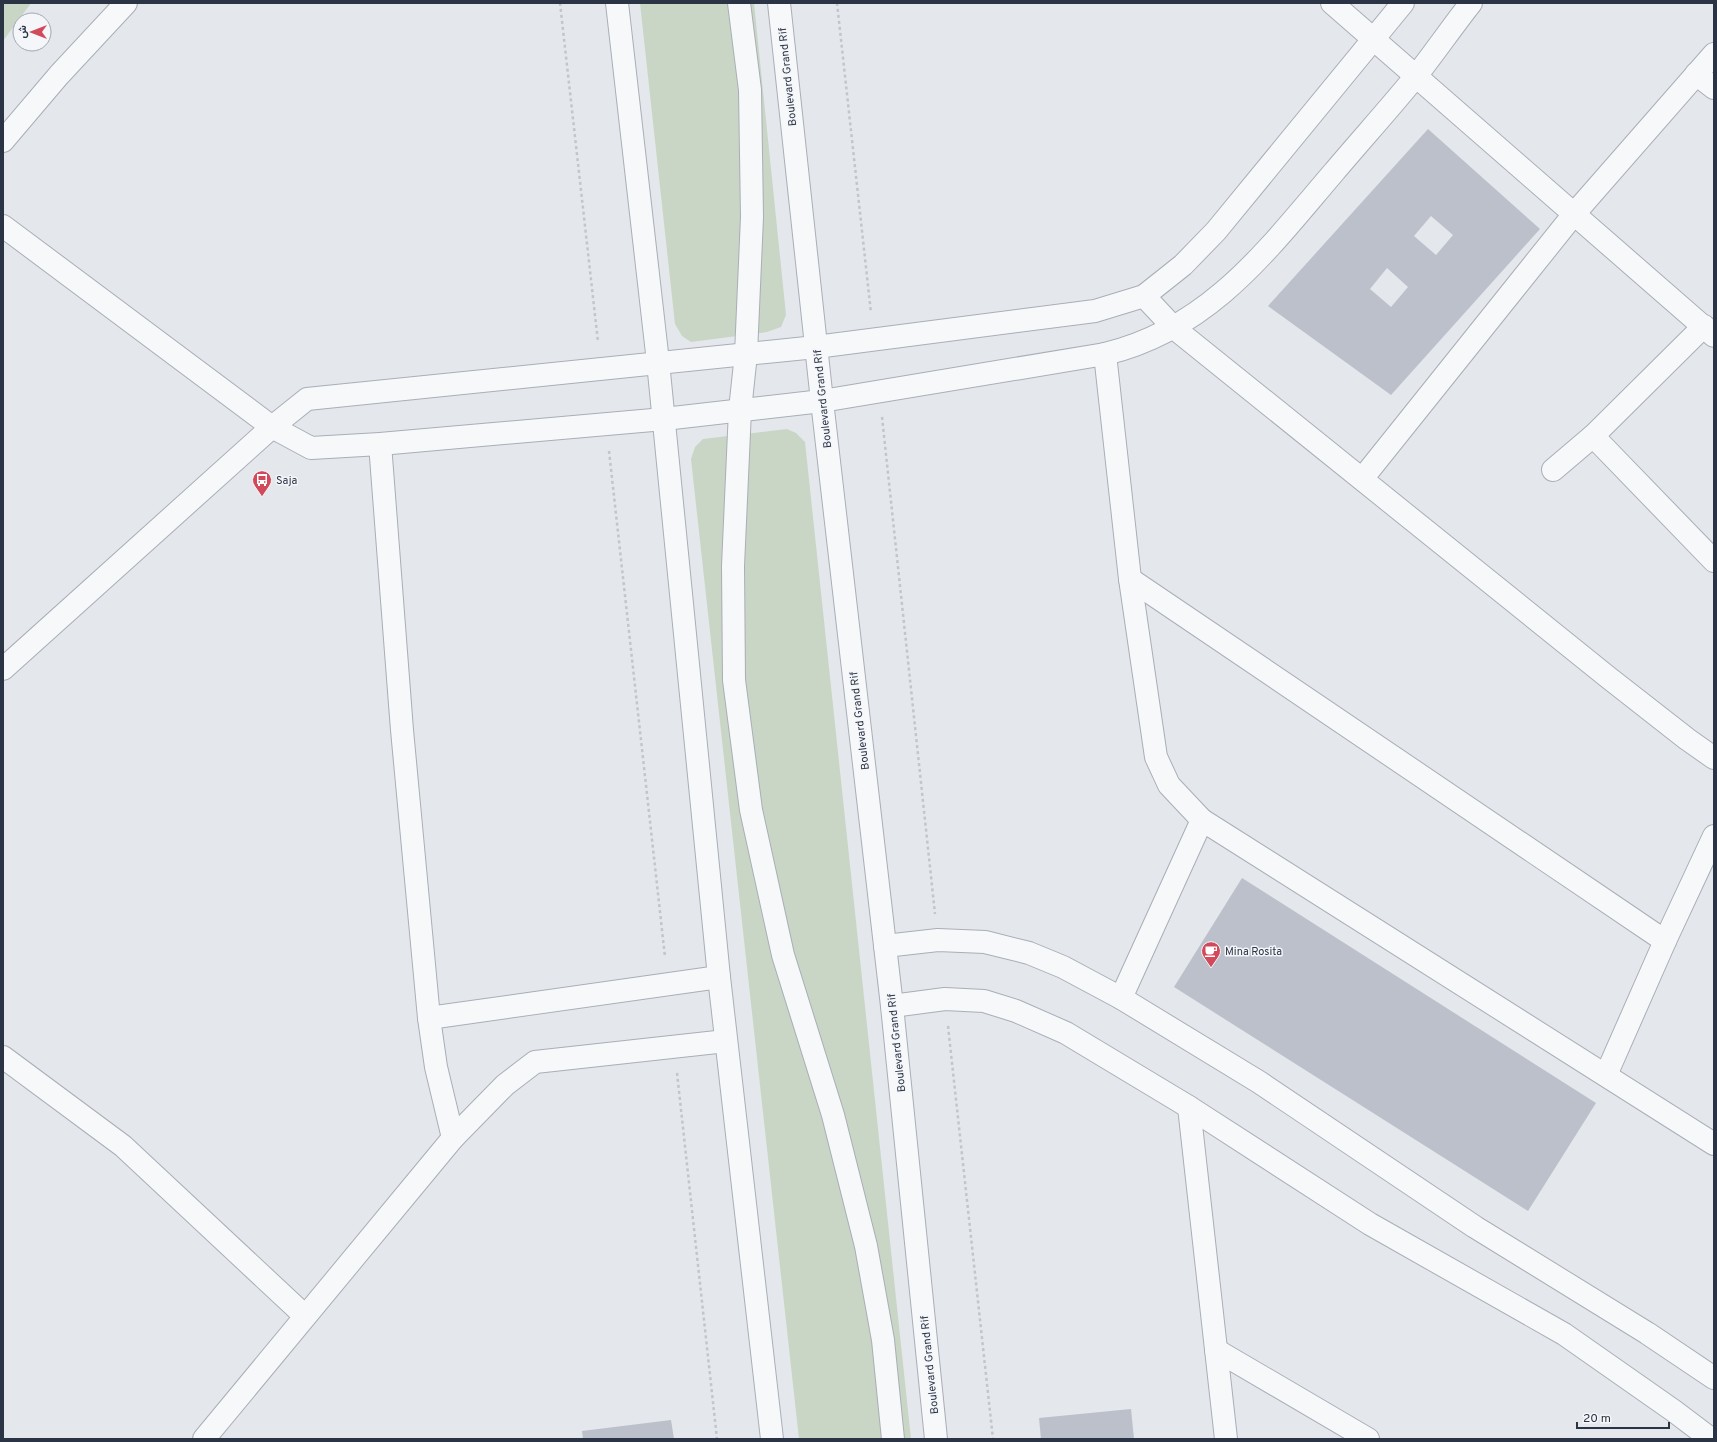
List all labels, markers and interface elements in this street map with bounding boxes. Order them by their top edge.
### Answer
north arrow [12,12,52,52]
text: ش [16,25,30,39]
street label: Boulevard Grand Rif [776,27,800,127]
street label: Boulevard Grand Rif [811,349,835,449]
bus stop icon: Saja [251,469,273,497]
place label: Saja [276,474,297,488]
street label: Boulevard Grand Rif [847,671,873,771]
cafe icon: Mina Rosita [1200,940,1222,968]
place label: Mina Rosita [1225,945,1282,959]
street label: Boulevard Grand Rif [885,993,909,1093]
street label: Boulevard Grand Rif [918,1315,942,1415]
scale bar [1577,1404,1669,1430]
text: 20 m [1583,1411,1611,1427]

